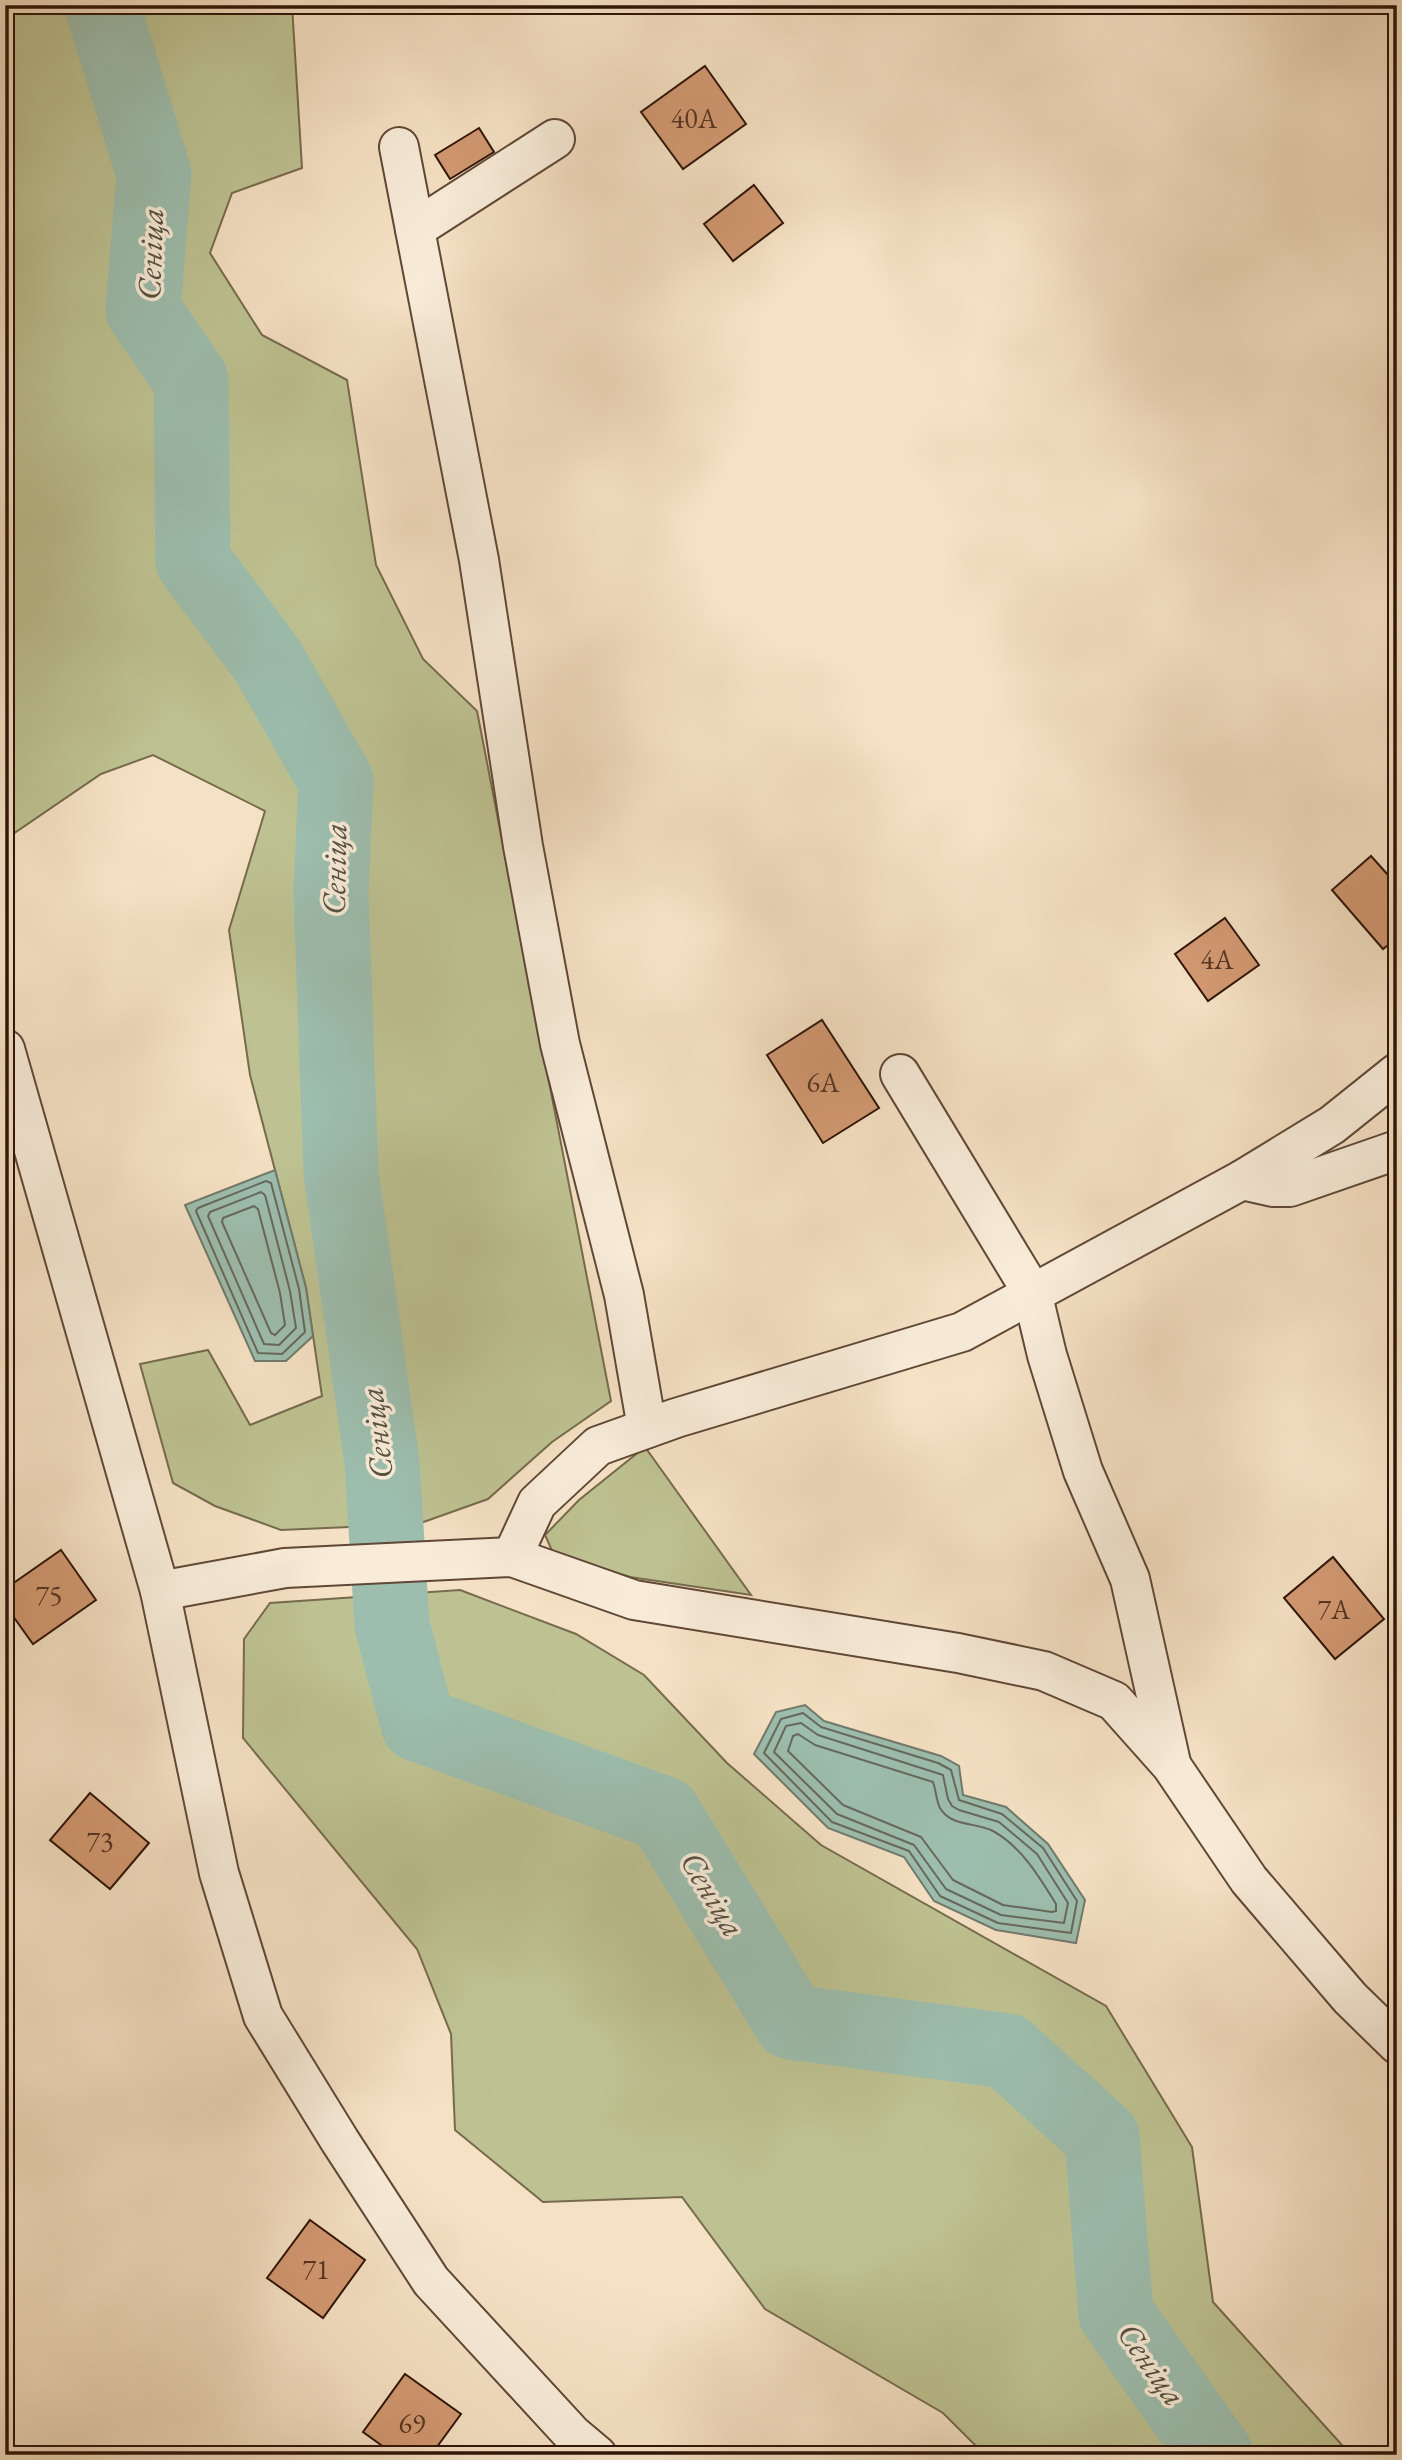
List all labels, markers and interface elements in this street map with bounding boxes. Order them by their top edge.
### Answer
house number: 40А [671,100,718,136]
water label: Сеніца [127,207,173,301]
water label: Сеніца [312,822,356,916]
house number: 4А [1201,941,1234,977]
house number: 6А [807,1064,840,1100]
water label: Сеніца [349,1385,403,1481]
house number: 75 [36,1577,62,1613]
house number: 7А [1318,1591,1351,1627]
house number: 73 [87,1823,113,1859]
water label: Сеніца [671,1843,755,1945]
house number: 71 [303,2251,329,2287]
water label: Сеніца [1108,2314,1196,2414]
house number: 69 [399,2405,425,2441]

